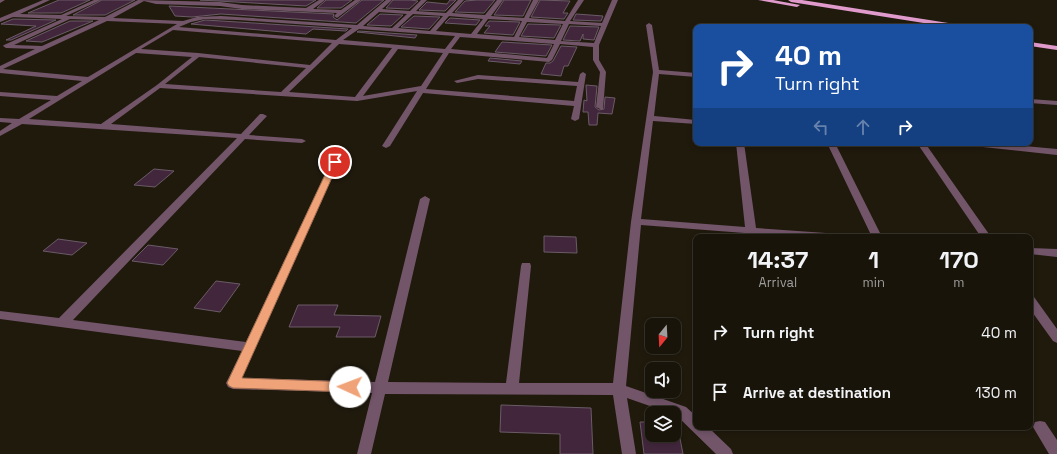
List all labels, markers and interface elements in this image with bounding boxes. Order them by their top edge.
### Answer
text: 40 m [775,37,842,73]
icon: right [709,40,761,92]
text: Turn right [775,72,859,95]
icon: left [810,116,832,138]
icon: ahead [852,116,874,138]
icon: right [894,116,916,138]
pin [318,145,352,179]
icon: arrive [324,151,346,173]
text: 14:37 [747,244,808,275]
text: 1 [868,244,879,275]
text: 170 [939,244,979,275]
text: Arrival [758,274,797,291]
text: min [863,274,885,291]
text: m [953,274,965,291]
north arrow [645,318,681,354]
map controls [645,318,681,442]
icon: right [709,321,731,343]
text: Turn right [743,323,814,342]
text: 40 m [981,323,1017,342]
button: sound [645,362,681,398]
position arrow [329,366,371,408]
icon: arrive [709,381,731,403]
text: Arrive at destination [743,383,891,402]
text: 130 m [975,383,1017,402]
button: layers [645,406,681,442]

